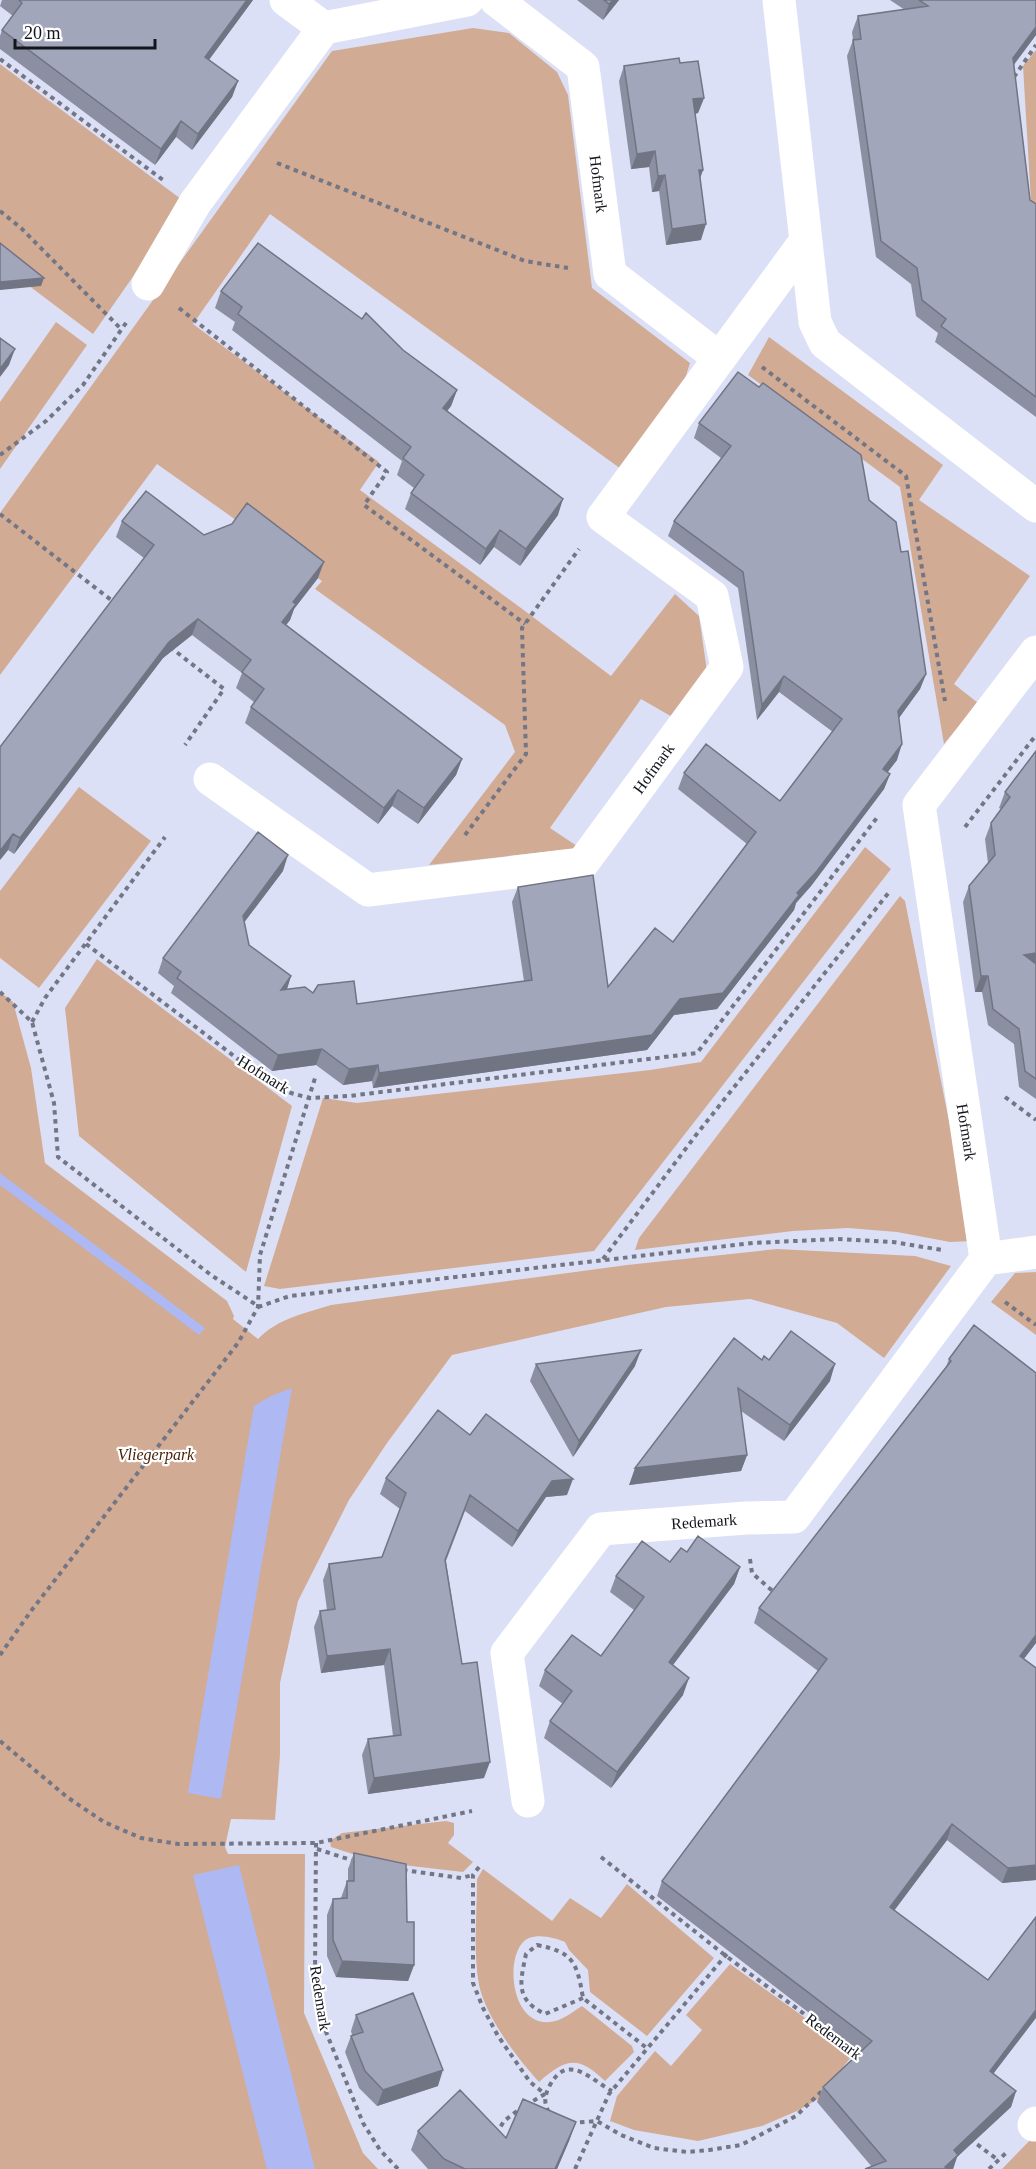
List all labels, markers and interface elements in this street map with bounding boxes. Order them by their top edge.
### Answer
scale bar [15,12,154,50]
text: 20 m [24,23,61,43]
street label: Hofmark [587,154,610,214]
street label: Hofmark [630,740,677,797]
street label: Hofmark [235,1052,293,1097]
street label: Hofmark [954,1102,979,1162]
park label: Vliegerpark [118,1446,195,1464]
street label: Redemark [671,1511,737,1532]
street label: Redemark [307,1964,334,2032]
street label: Redemark [802,2010,865,2063]

